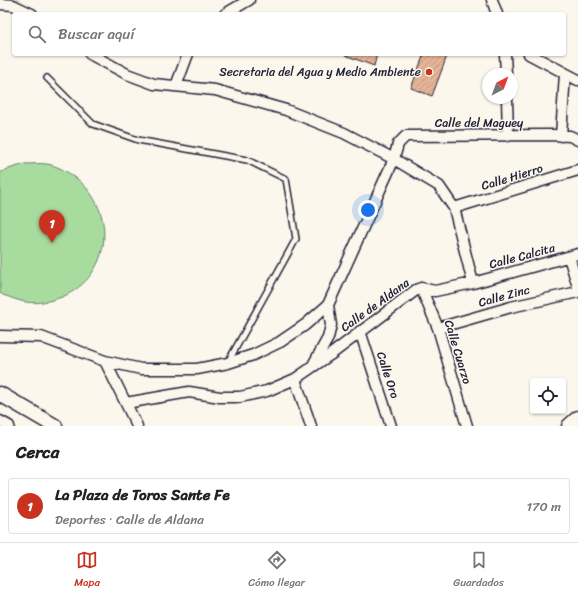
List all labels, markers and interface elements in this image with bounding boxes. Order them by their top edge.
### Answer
search box [12,12,566,56]
text: Buscar aquí [58,21,135,47]
icon: search [26,23,48,45]
place label: Secretaria del Agua y Medio Ambiente [219,61,421,83]
marker: Secretaria del Agua y Medio Ambiente [424,67,434,77]
north arrow [482,68,518,104]
street label: Calle del Maguey [435,112,524,134]
street label: Calle Hierro [478,157,546,197]
your location [358,200,378,220]
pin: 1 [39,210,65,243]
street label: Calle Calcita [487,236,558,275]
street label: Calle de Aldana [336,272,415,338]
street label: Calle Zinc [476,279,532,313]
street label: Calle Cuarzo [438,317,478,387]
street label: Calle Oro [370,349,406,401]
map controls [530,378,566,414]
button: locate [530,378,566,414]
text: Cerca [16,437,59,467]
text: La Plaza de Toros Sante Fe [55,482,230,508]
text: 1 [27,495,33,518]
text: 170 m [526,495,561,518]
text: Deportes · Calle de Aldana [55,508,204,531]
tab: Mapa [74,549,100,592]
tab: Cómo llegar [248,549,305,592]
tab: Guardados [453,549,504,592]

